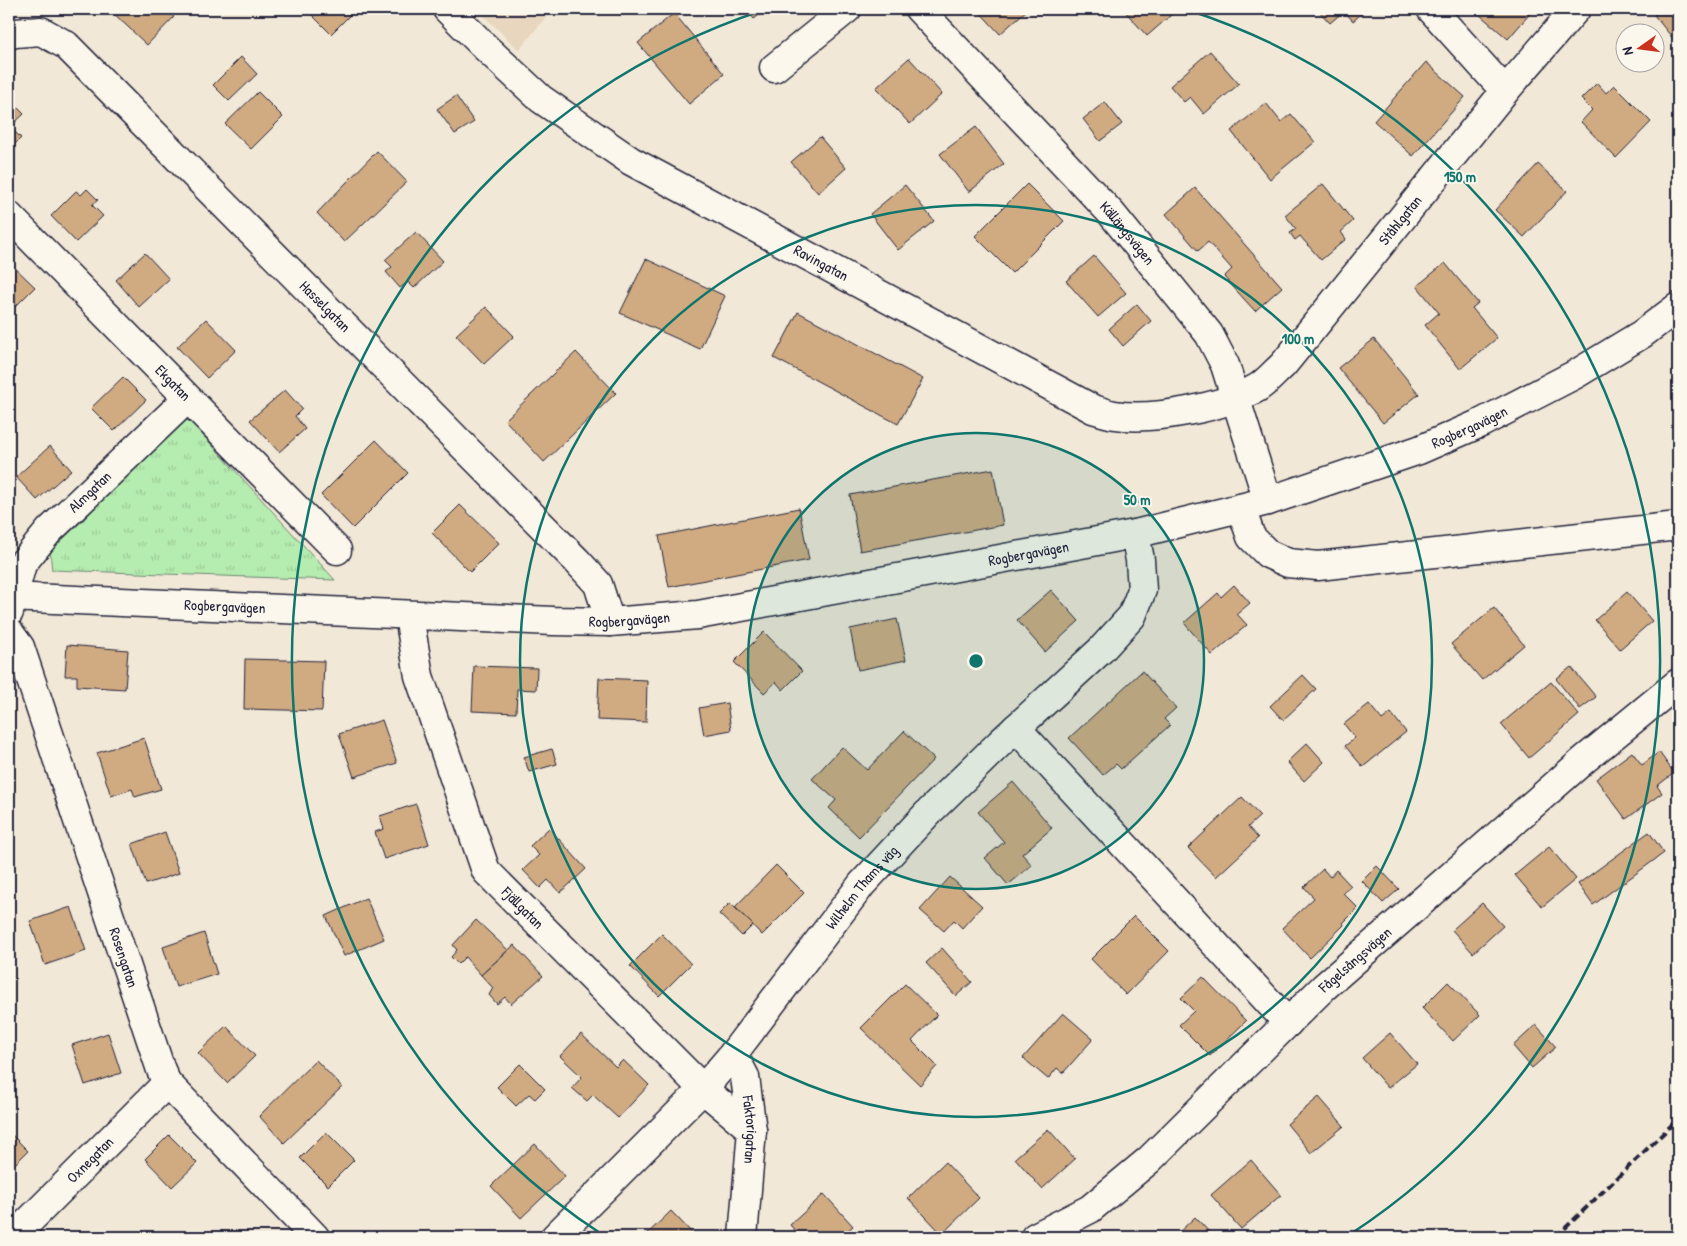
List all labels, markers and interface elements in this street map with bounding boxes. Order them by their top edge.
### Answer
north arrow [1614,22,1664,72]
text: N [1617,45,1637,57]
text: 150 m [1444,166,1476,187]
street label: Ståhlgatan [1373,190,1427,249]
street label: Källängsvägen [1095,196,1160,269]
street label: Ravingatan [790,239,852,286]
street label: Hasselgatan [295,276,356,337]
text: 100 m [1282,328,1314,349]
street label: Ekgatan [151,360,196,406]
street label: Rogbergavägen [1428,400,1511,453]
street label: Almgatan [64,466,116,517]
text: 50 m [1124,489,1150,510]
street label: Rogbergavägen [987,535,1071,571]
street label: Rogbergavägen [184,594,266,618]
street label: Rogbergavägen [589,606,671,632]
centre of rings [967,652,985,670]
street label: Wilhelm Thams väg [820,840,903,934]
street label: Fjällgatan [497,881,549,933]
street label: Fågelsångsvägen [1313,921,1396,997]
street label: Rosengatan [104,925,144,990]
street label: Faktorigatan [737,1093,763,1165]
street label: Oxnegatan [62,1131,118,1188]

